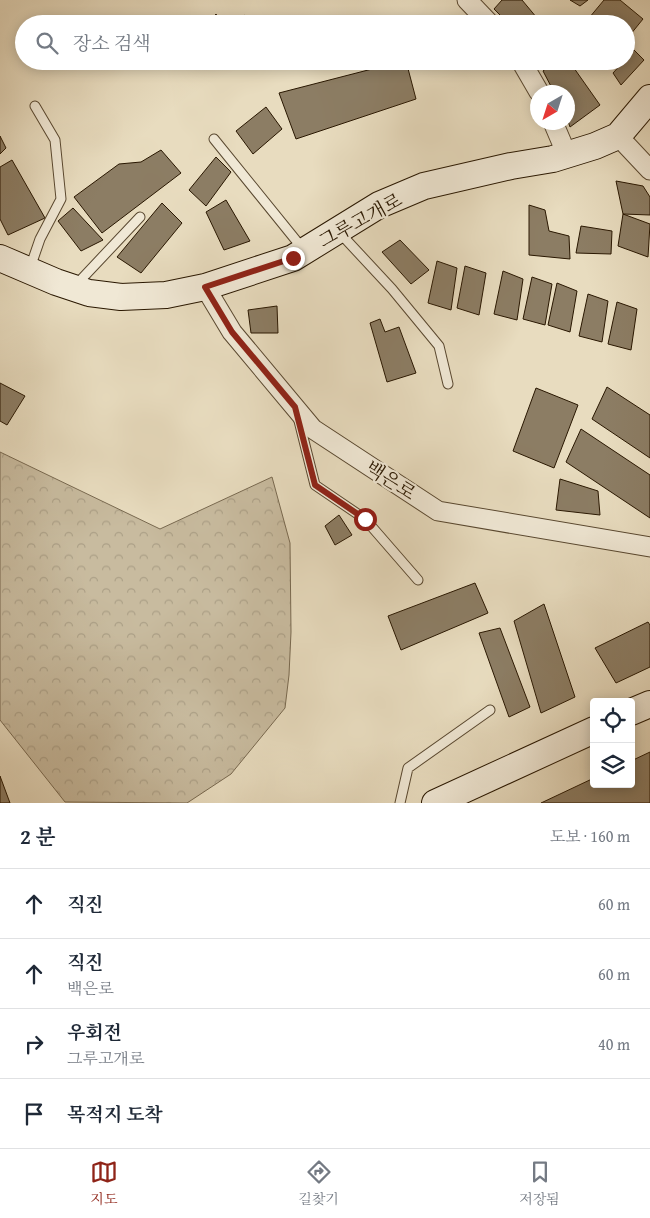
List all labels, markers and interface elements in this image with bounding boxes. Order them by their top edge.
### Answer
search box [15,15,635,70]
icon: search [33,29,61,57]
text: 장소 검색 [73,29,151,57]
north arrow [530,85,575,130]
street label: 그루고개로 [313,186,407,254]
route end [282,247,305,270]
street label: 백은로 [360,453,422,507]
route start [354,508,377,531]
map controls [590,698,635,788]
button: locate [590,698,635,743]
button: layers [590,743,635,788]
text: 2 분 [20,821,56,852]
text: 도보 · 160 m [550,824,630,848]
icon: ahead [20,890,48,918]
text: 직진 [67,890,104,918]
text: 60 m [598,892,630,916]
text: 직진 [67,948,104,976]
icon: ahead [20,960,48,988]
text: 60 m [598,962,630,986]
text: 백은로 [67,976,113,1000]
text: 우회전 [67,1018,122,1046]
icon: right [20,1030,48,1058]
text: 40 m [598,1032,630,1056]
text: 그루고개로 [67,1046,144,1070]
icon: arrive [20,1100,48,1128]
text: 목적지 도착 [67,1100,163,1128]
tab: 지도 [90,1158,118,1209]
tab: 길찾기 [298,1158,339,1209]
tab: 저장됨 [519,1158,560,1209]

